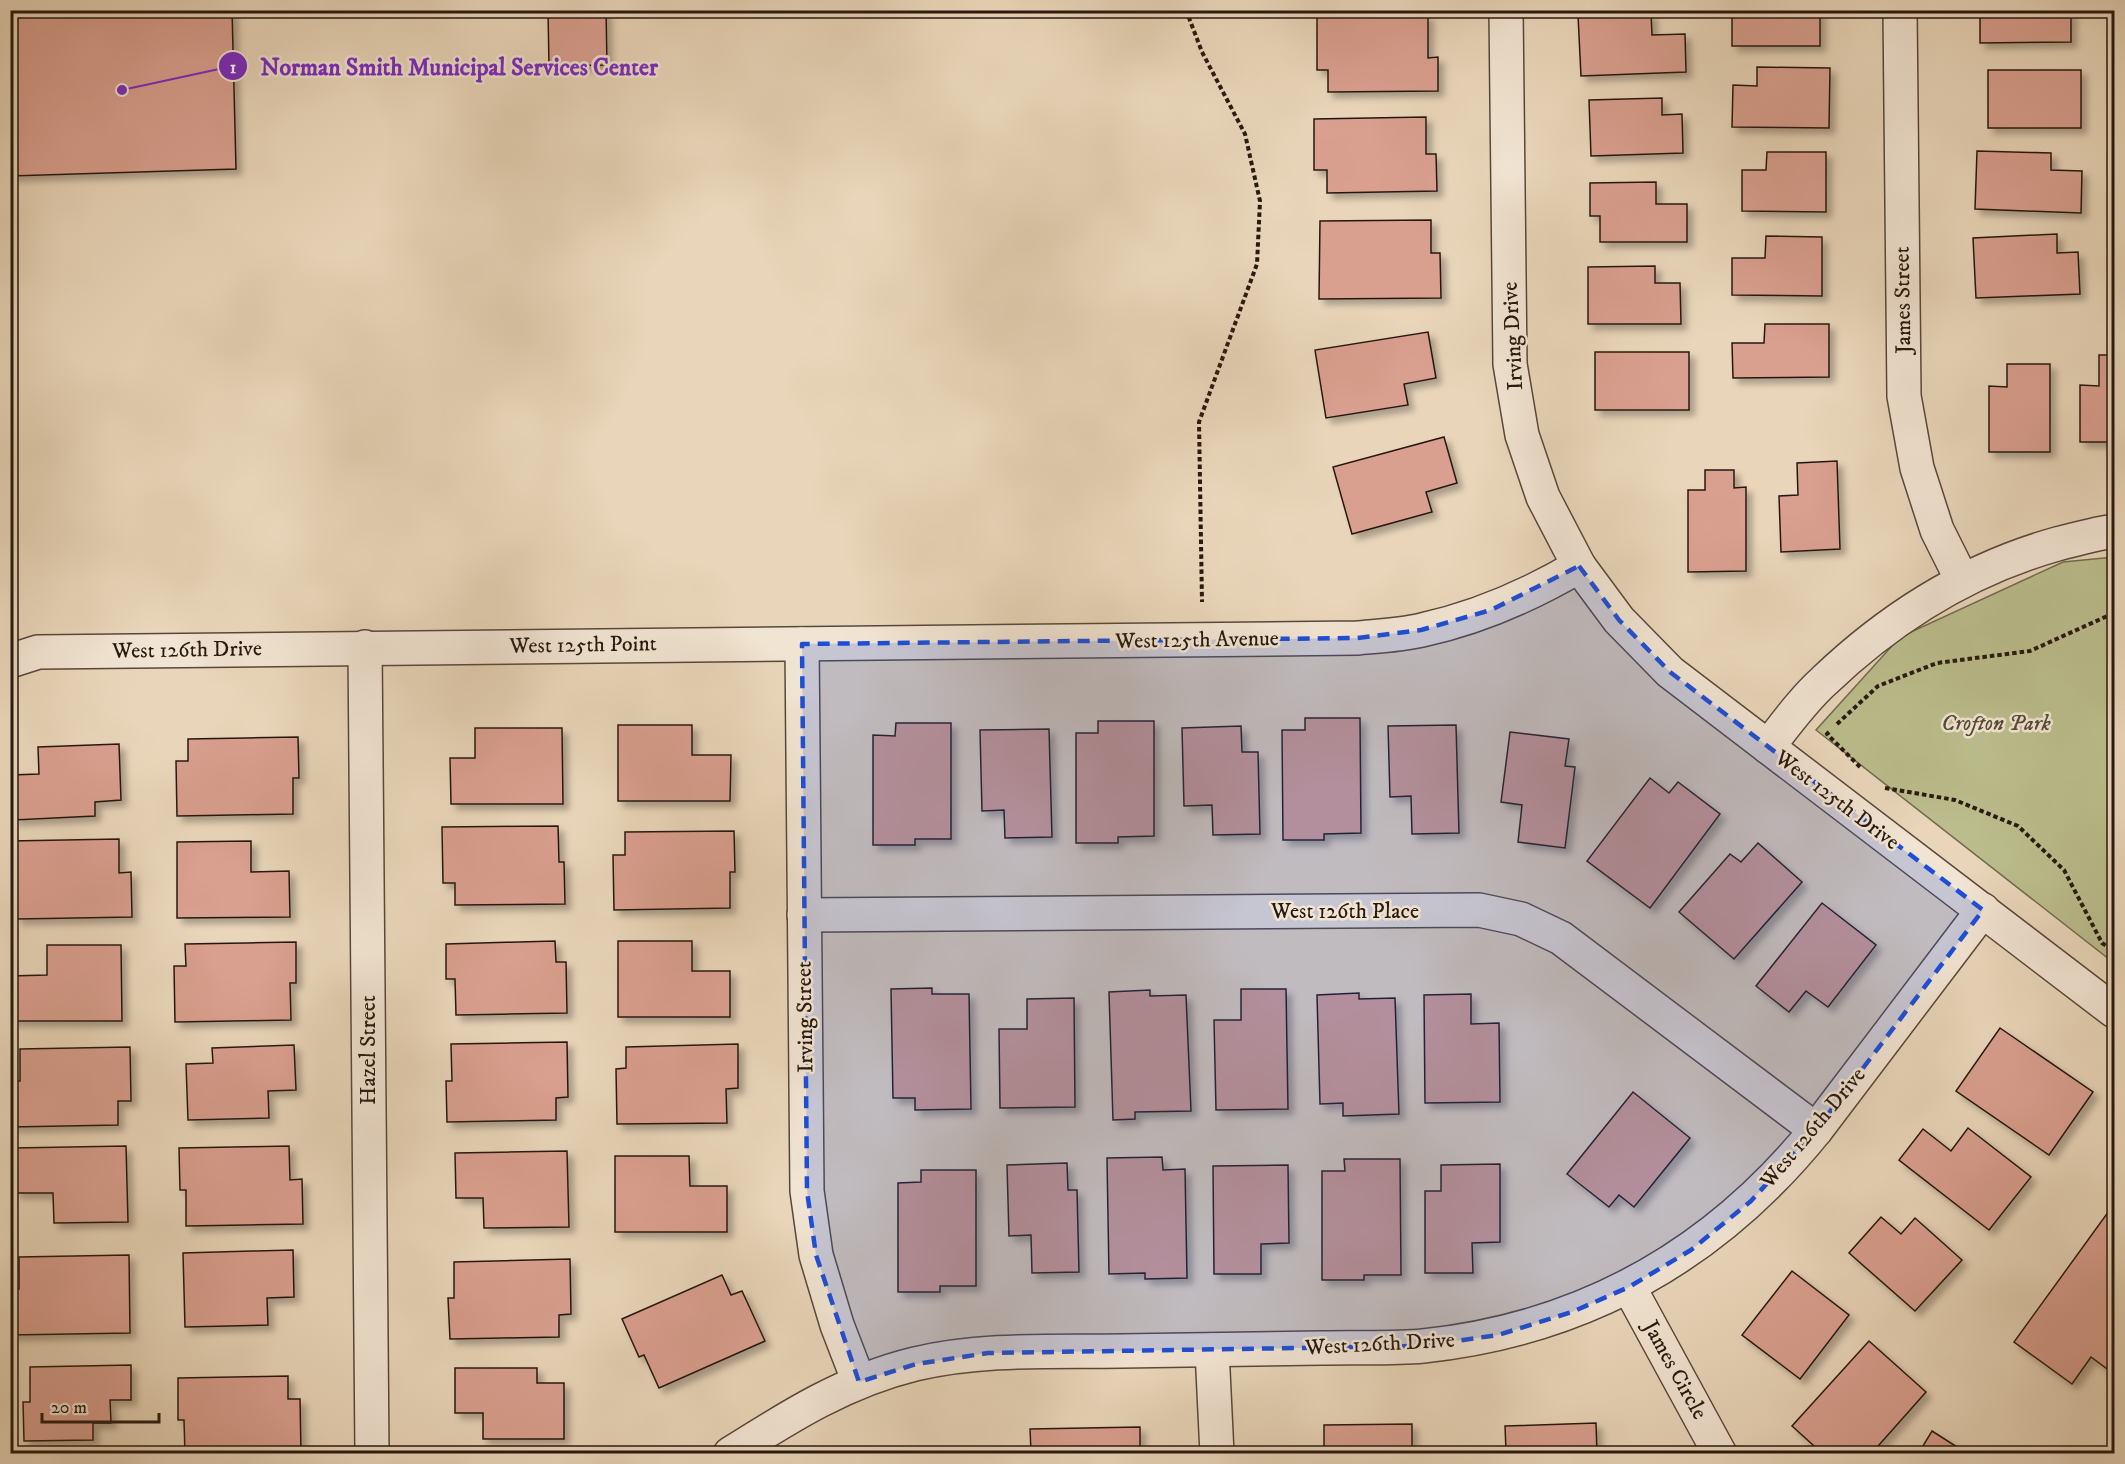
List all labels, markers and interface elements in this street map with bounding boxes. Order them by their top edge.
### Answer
callout: Norman Smith Municipal Services Center [218,45,669,87]
text: Norman Smith Municipal Services Center [260,53,659,83]
text: 1 [230,57,237,79]
street label: James Street [1889,246,1917,356]
street label: Irving Drive [1497,281,1529,391]
street label: West 125th Avenue [1114,625,1279,655]
street label: West 125th Point [508,630,657,660]
street label: West 126th Drive [111,635,262,665]
park label: Crofton Park [1941,710,2051,737]
street label: West 125th Drive [1768,744,1905,856]
street label: West 126th Place [1270,898,1419,925]
street label: Irving Street [791,961,819,1073]
street label: Hazel Street [355,995,382,1105]
street label: West 126th Drive [1754,1062,1872,1195]
street label: James Circle [1636,1314,1713,1424]
street label: West 126th Drive [1303,1327,1456,1361]
scale bar [42,1386,159,1424]
text: 20 m [51,1397,87,1419]

